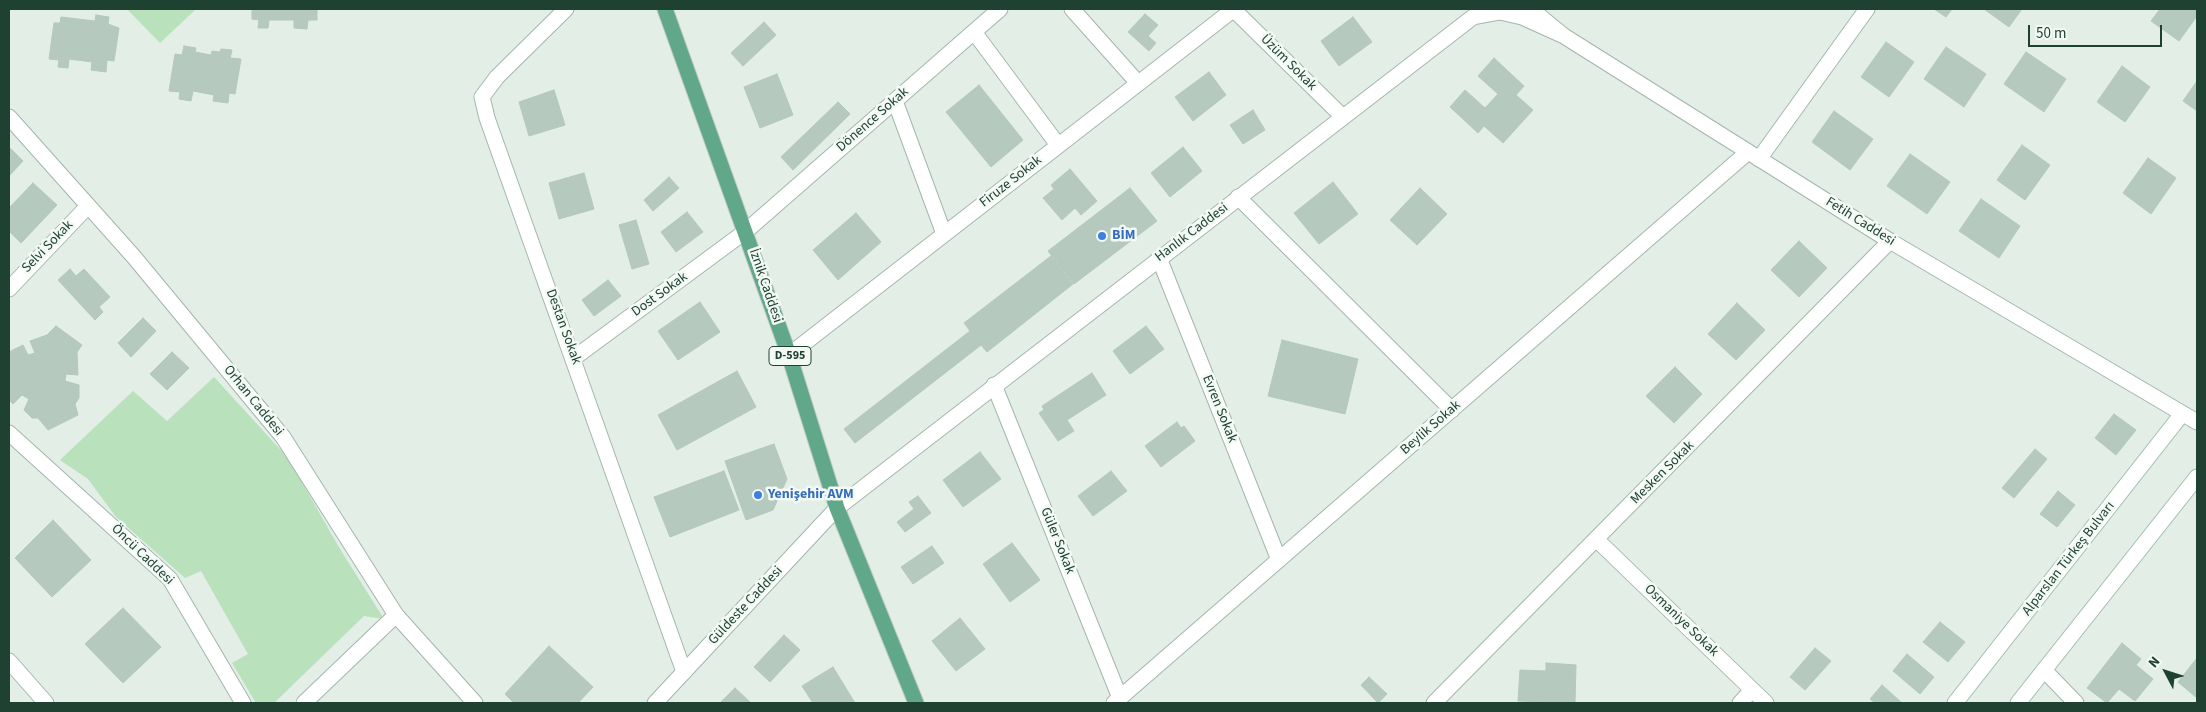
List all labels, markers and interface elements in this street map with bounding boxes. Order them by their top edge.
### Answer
scale bar [2031,15,2165,47]
text: 50 m [2036,23,2066,44]
street label: Üzüm Sokak [1256,31,1320,95]
street label: Dönence Sokak [833,84,913,156]
street label: Firuze Sokak [977,153,1045,211]
street label: Fetih Caddesi [1822,194,1898,250]
street label: Hanlık Caddesi [1152,200,1232,266]
street label: Selvi Sokak [19,217,77,277]
place label: BİM [1112,228,1135,244]
marker: BİM [1096,230,1108,242]
street label: İznik Caddesi [744,247,786,325]
street label: Dost Sokak [629,269,691,321]
street label: Destan Sokak [542,287,584,367]
road number: D-595 [769,346,811,366]
street label: Orhan Caddesi [219,362,287,440]
street label: Evren Sokak [1198,373,1240,445]
street label: Beylik Sokak [1397,397,1465,459]
street label: Mesken Sokak [1628,438,1698,508]
place label: Yenişehir AVM [768,487,854,503]
marker: Yenişehir AVM [752,489,764,501]
street label: Alparslan Türkeş Bulvarı [2019,499,2119,619]
street label: Güler Sokak [1036,505,1078,577]
street label: Öncü Caddesi [107,521,177,589]
street label: Güldeste Caddesi [705,563,787,649]
street label: Osmaniye Sokak [1640,581,1722,661]
north arrow [2141,647,2191,697]
text: N [2144,652,2165,672]

